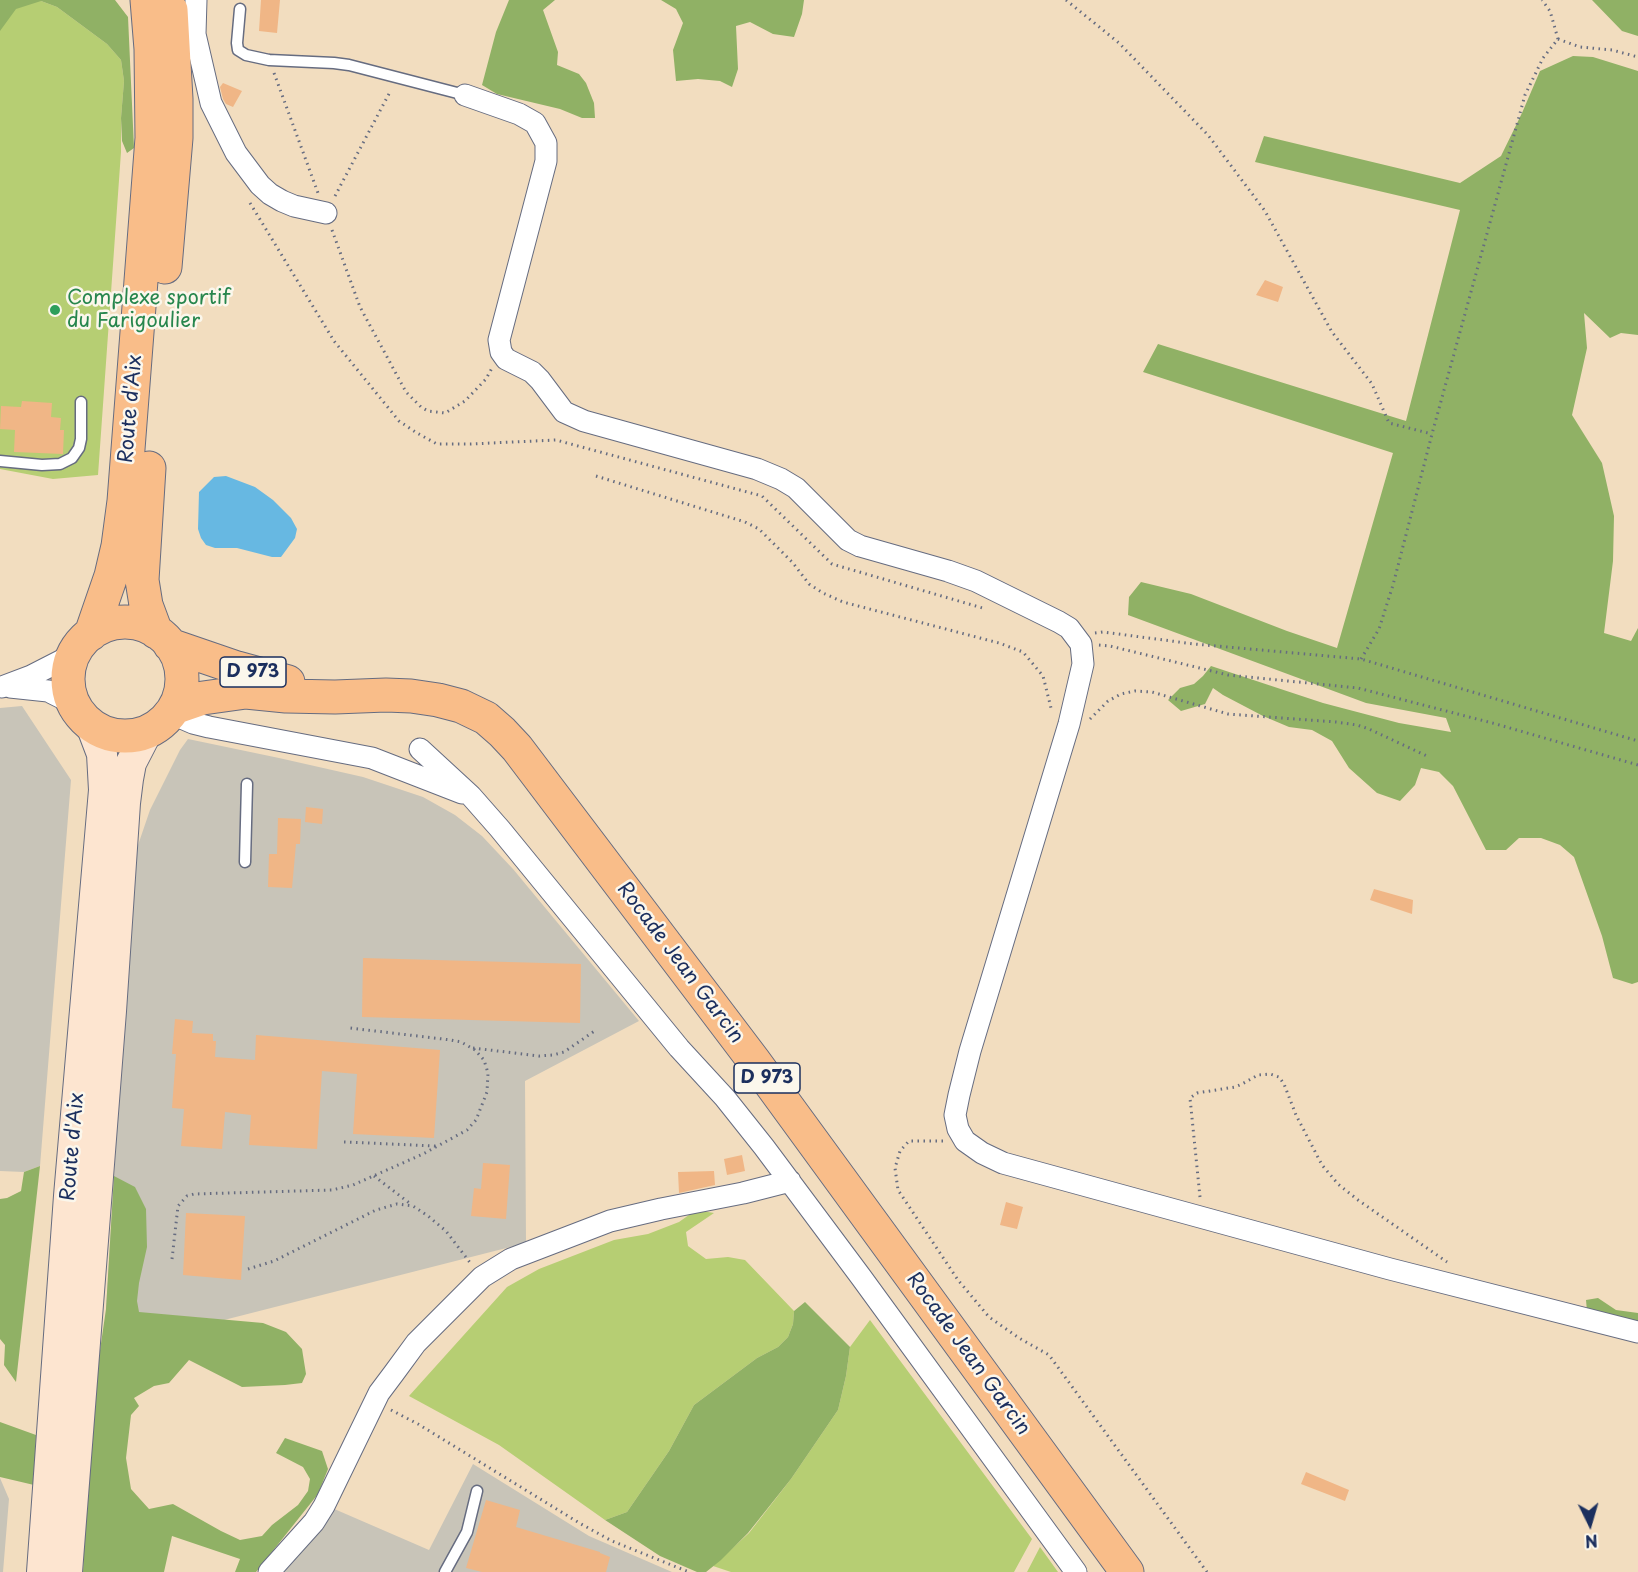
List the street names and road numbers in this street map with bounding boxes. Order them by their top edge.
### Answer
street label: Route d'Aix [114,354,148,464]
road number: D 973 [220,657,286,687]
street label: Rocade Jean Garcin [612,878,748,1048]
road number: D 973 [734,1063,800,1093]
street label: Route d'Aix [56,1092,90,1202]
street label: Rocade Jean Garcin [901,1268,1035,1440]

